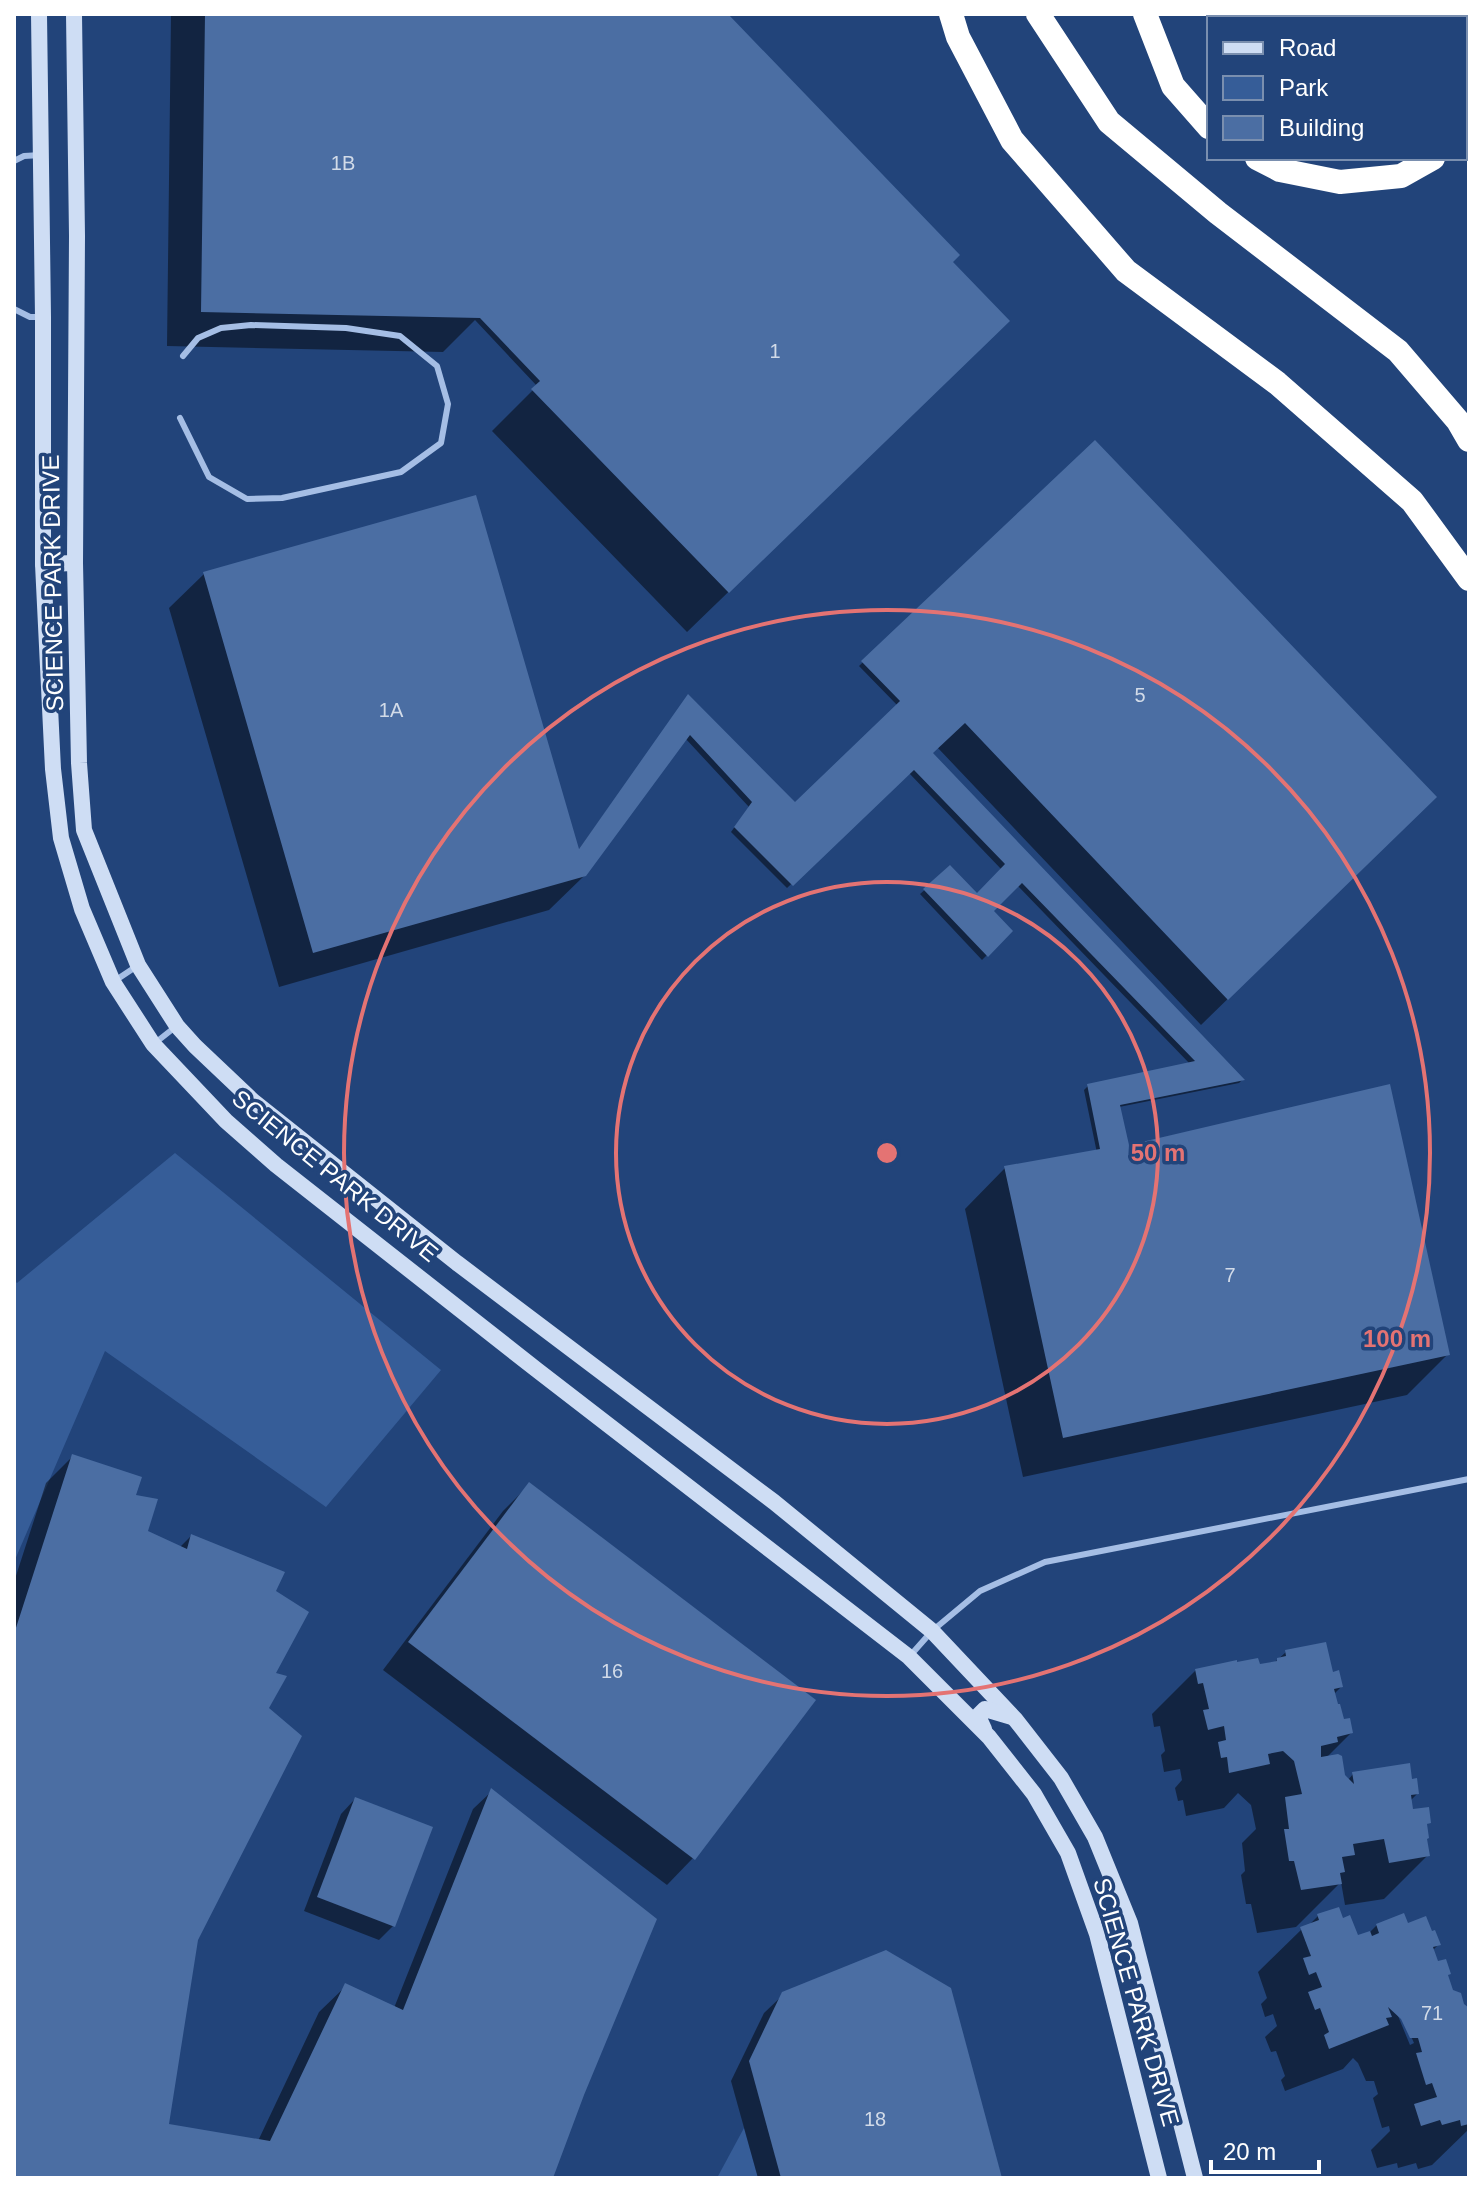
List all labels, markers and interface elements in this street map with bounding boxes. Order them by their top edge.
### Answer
legend [1207,16,1467,160]
text: Road [1279,34,1336,61]
text: Park [1279,74,1329,101]
text: Building [1279,114,1364,141]
house number: 1B [331,152,355,174]
house number: 1 [769,340,781,362]
street label: SCIENCE PARK DRIVE [37,454,68,712]
house number: 5 [1134,684,1146,706]
house number: 1A [379,699,404,721]
street label: SCIENCE PARK DRIVE [227,1084,444,1267]
centre of rings [873,1139,901,1167]
text: 50 m [1131,1139,1185,1166]
house number: 7 [1224,1264,1236,1286]
text: 100 m [1363,1325,1431,1352]
house number: 16 [601,1660,623,1682]
street label: SCIENCE PARK DRIVE [1088,1875,1185,2129]
house number: 71 [1421,2002,1443,2024]
house number: 18 [864,2108,886,2130]
scale bar [1211,2124,1319,2174]
text: 20 m [1223,2138,1276,2165]

